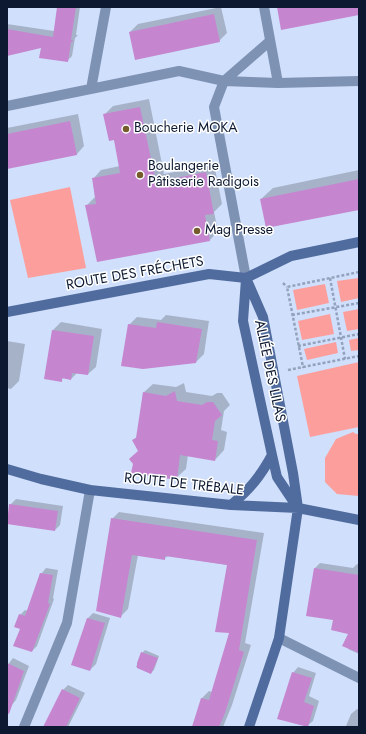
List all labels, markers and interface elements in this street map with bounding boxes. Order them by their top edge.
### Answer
place label: Boucherie MOKA [134,121,237,137]
marker: Boucherie MOKA [121,124,131,134]
place label: Boulangerie Pâtisserie Radigois [148,159,259,192]
marker: Boulangerie Pâtisserie Radigois [135,170,145,180]
place label: Mag Presse [205,223,273,239]
marker: Mag Presse [192,226,202,236]
street label: ROUTE DES FRÉCHETS [65,254,205,294]
street label: ALLÉE DES LILAS [250,318,288,424]
street label: ROUTE DE TRÉBALE [123,470,245,500]

